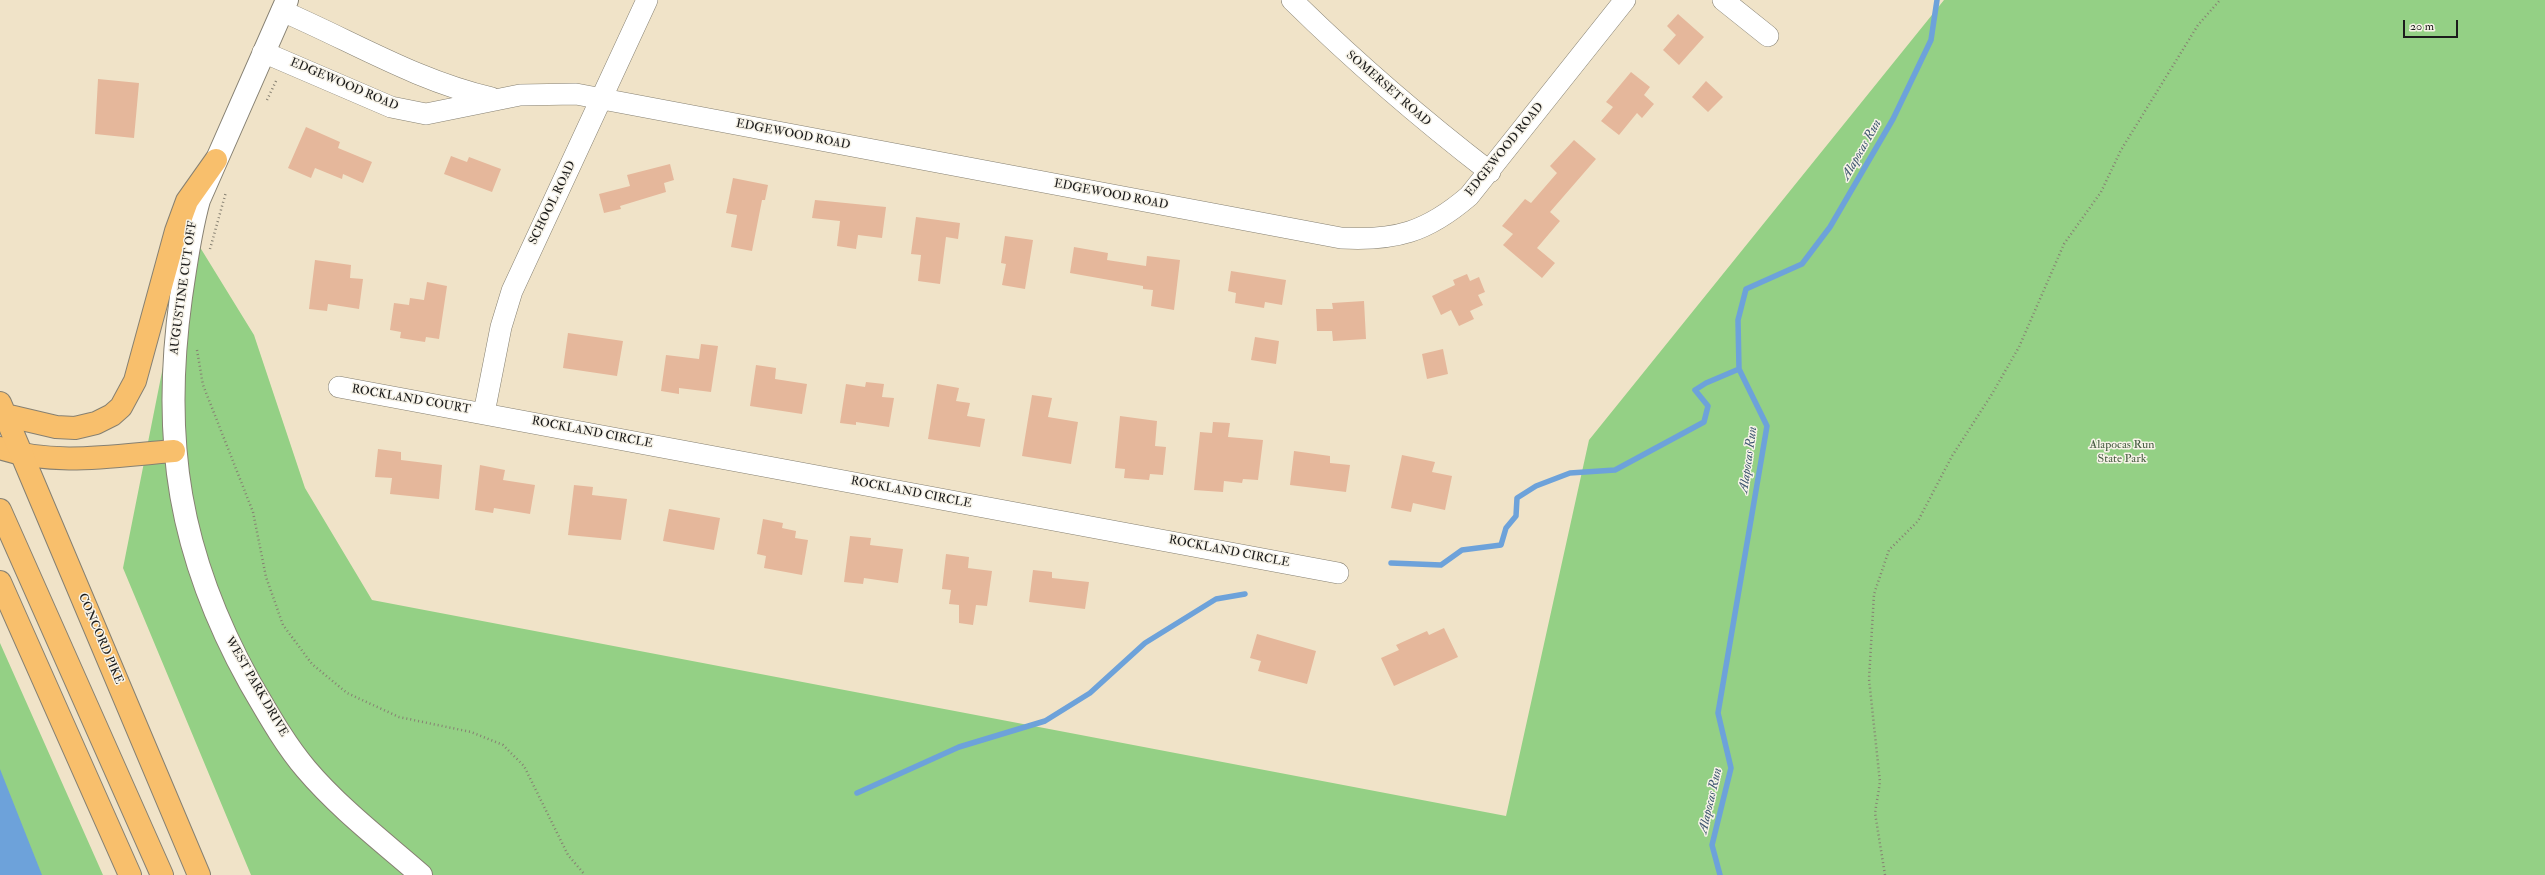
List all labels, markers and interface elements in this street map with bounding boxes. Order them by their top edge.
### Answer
scale bar [2405,12,2460,38]
text: 20 m [2410,19,2434,34]
street label: SOMERSET ROAD [1343,48,1433,130]
street label: EDGEWOOD ROAD [288,56,400,114]
street label: EDGEWOOD ROAD [1463,100,1547,200]
street label: EDGEWOOD ROAD [735,117,851,153]
water label: Alapocas Run [1838,117,1886,183]
street label: SCHOOL ROAD [527,159,579,247]
street label: EDGEWOOD ROAD [1053,177,1169,213]
street label: AUGUSTINE CUT OFF [167,220,201,356]
street label: ROCKLAND COURT [350,382,472,418]
street label: ROCKLAND CIRCLE [530,414,654,452]
water label: Alapocas Run [1737,426,1761,494]
park label: Alapocas Run State Park [2090,438,2154,466]
street label: ROCKLAND CIRCLE [849,474,973,512]
street label: ROCKLAND CIRCLE [1167,533,1291,571]
street label: CONCORD PIKE [74,591,126,687]
street label: WEST PARK DRIVE [222,635,290,739]
water label: Alapocas Run [1696,767,1726,835]

